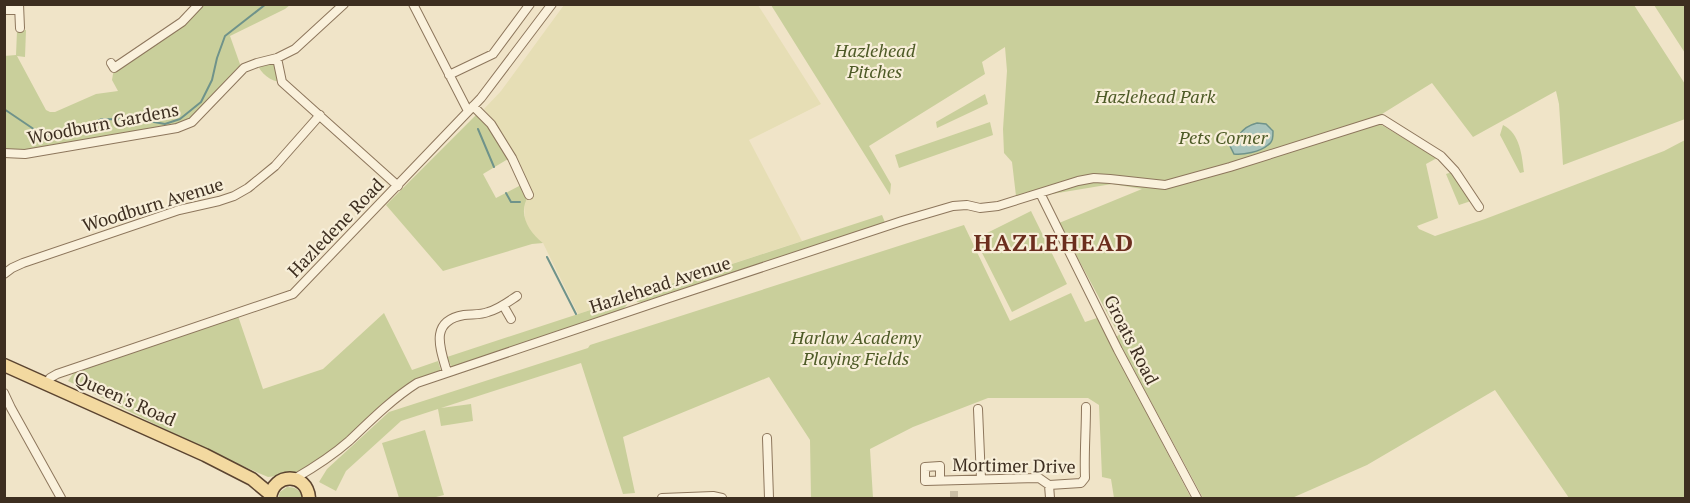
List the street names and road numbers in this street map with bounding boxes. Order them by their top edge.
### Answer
street label: Woodburn Gardens [25,97,180,149]
street label: Woodburn Avenue [79,171,226,237]
street label: Hazledene Road [282,173,389,282]
street label: Hazlehead Avenue [586,250,733,318]
street label: Groats Road [1099,291,1165,388]
street label: Queen's Road [71,365,180,431]
street label: Mortimer Drive [952,452,1076,478]

